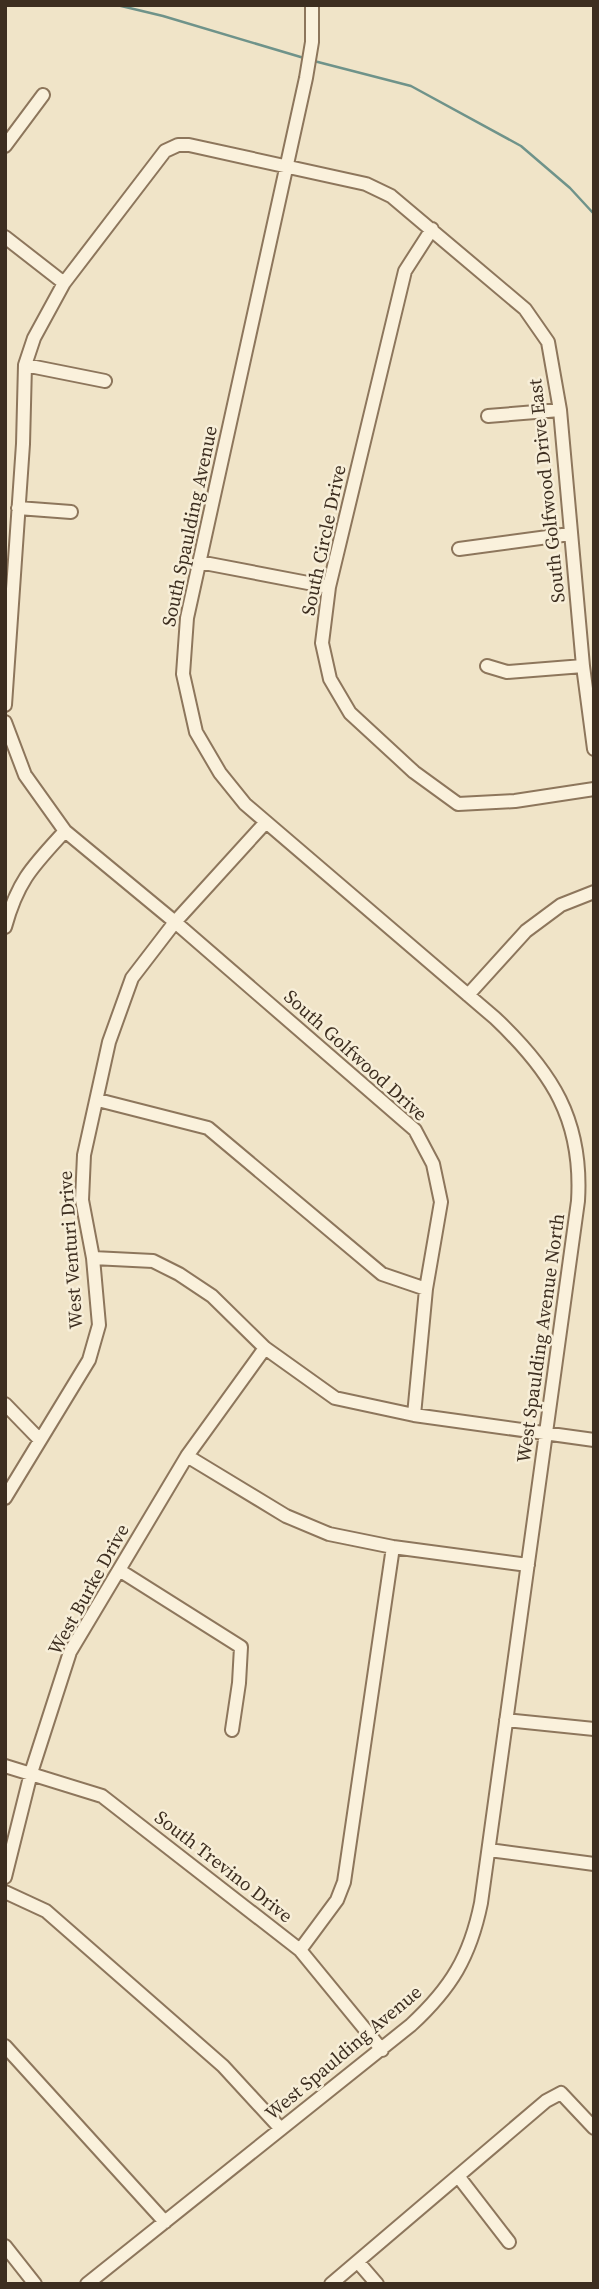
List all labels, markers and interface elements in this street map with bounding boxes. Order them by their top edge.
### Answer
street label: South Golfwood Drive East [521,377,571,604]
street label: South Spaulding Avenue [155,423,223,629]
street label: South Circle Drive [294,462,352,618]
street label: South Golfwood Drive [279,983,433,1127]
street label: West Venturi Drive [51,1170,89,1330]
street label: West Spaulding Avenue North [510,1212,570,1464]
street label: West Burke Drive [41,1519,135,1659]
street label: South Trevino Drive [150,1804,298,1928]
street label: West Spaulding Avenue [259,1979,427,2125]

